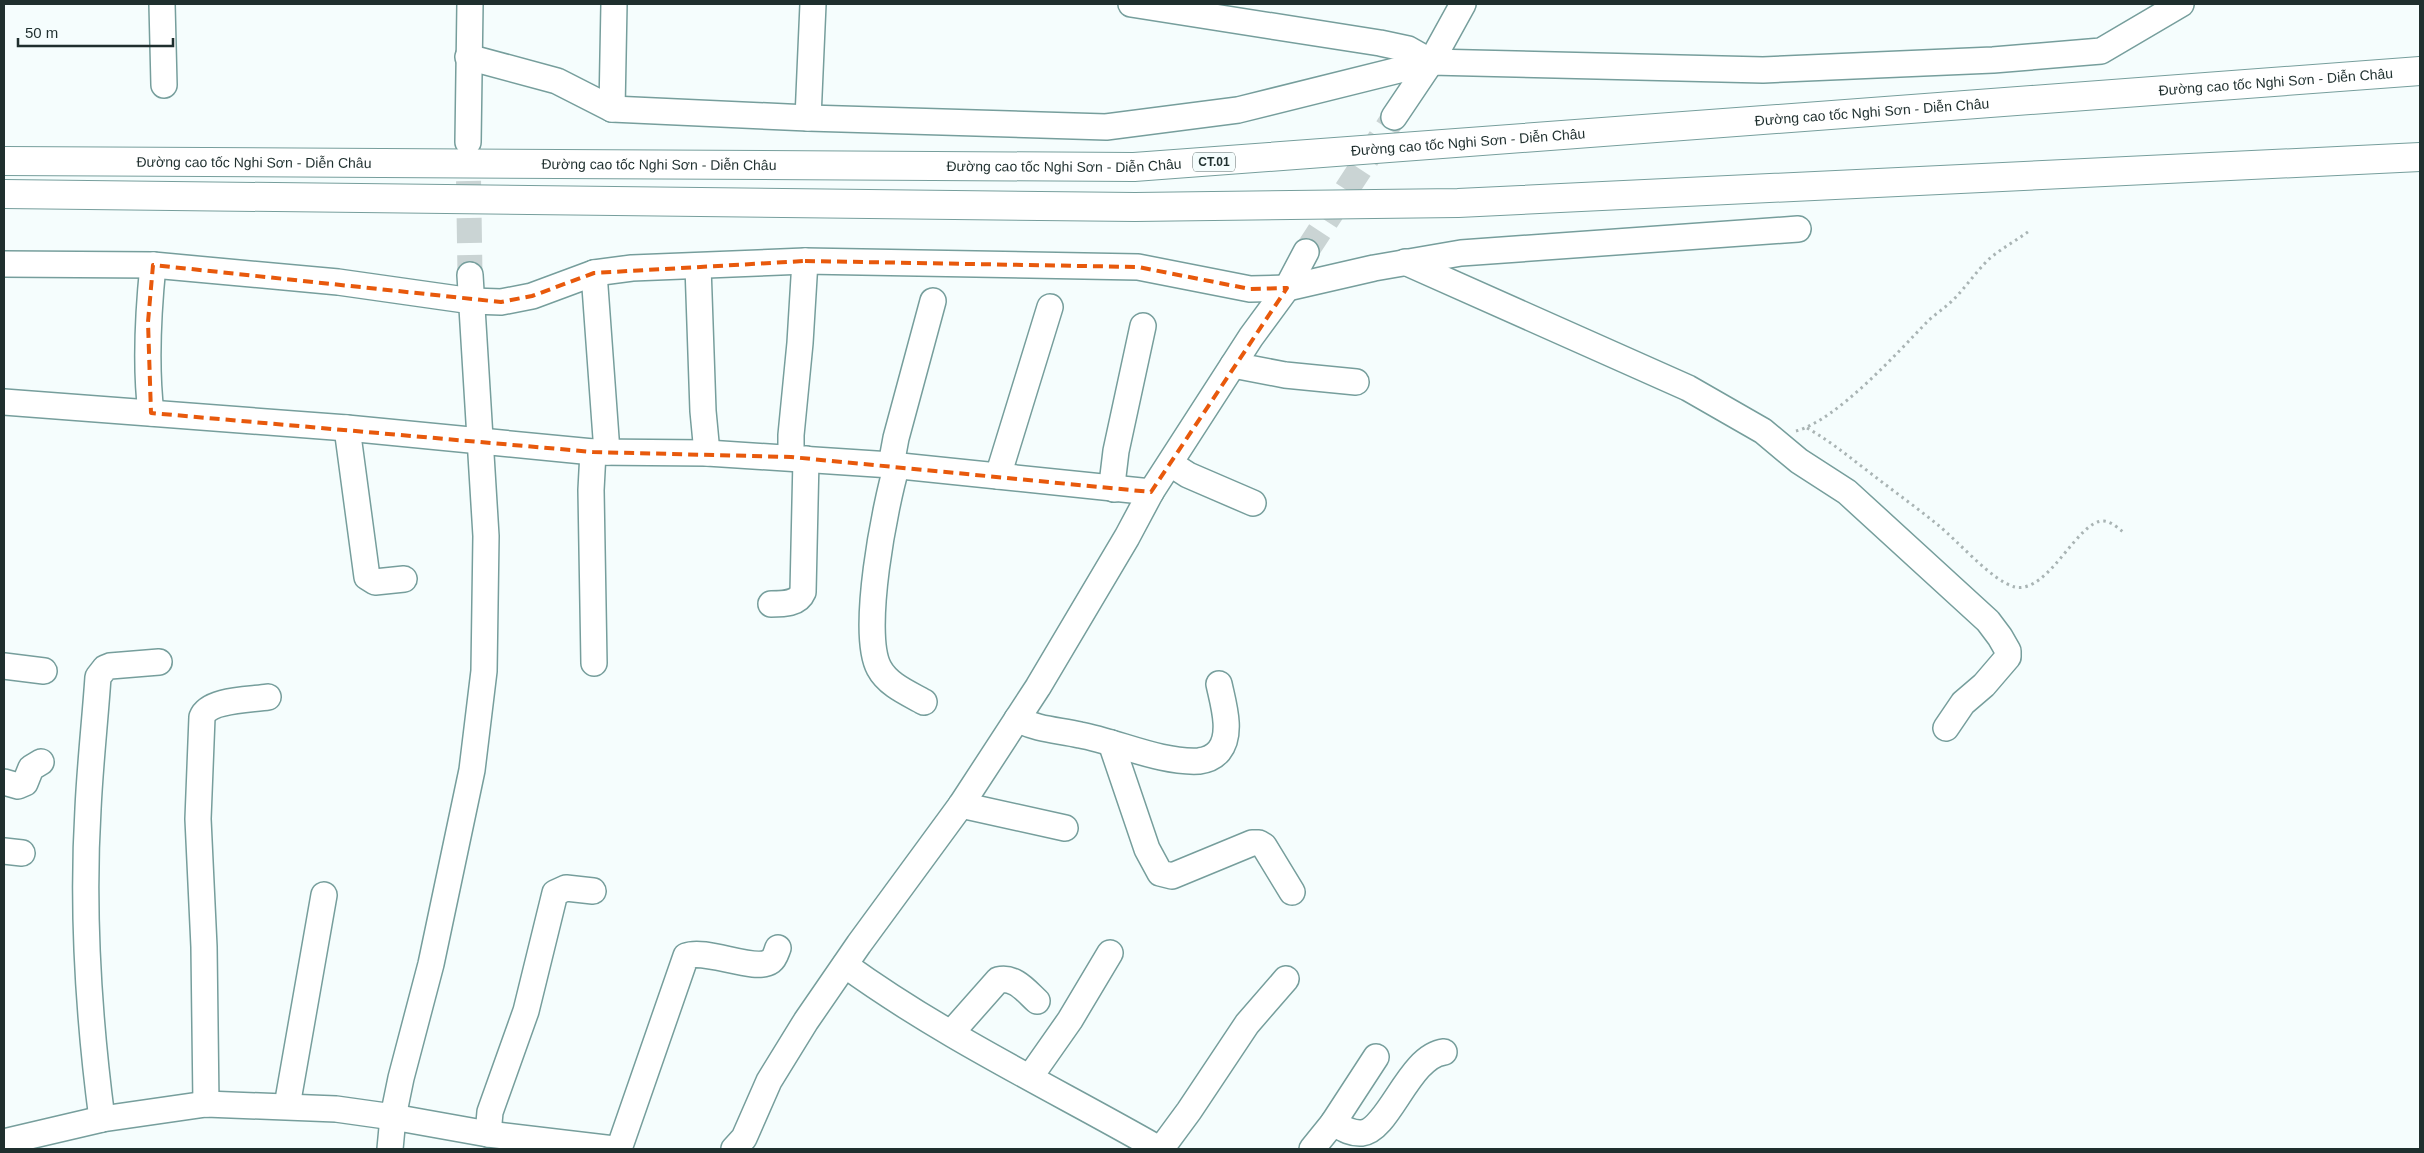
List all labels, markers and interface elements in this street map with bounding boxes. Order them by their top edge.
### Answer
scale bar [18,15,172,47]
text: 50 m [25,24,58,41]
street label: Đường cao tốc Nghi Sơn - Diễn Châu [2158,65,2394,98]
street label: Đường cao tốc Nghi Sơn - Diễn Châu [1754,95,1990,129]
street label: Đường cao tốc Nghi Sơn - Diễn Châu [1350,125,1586,159]
road number: CT.01 [1193,152,1235,172]
street label: Đường cao tốc Nghi Sơn - Diễn Châu [136,154,372,171]
street label: Đường cao tốc Nghi Sơn - Diễn Châu [946,155,1182,175]
street label: Đường cao tốc Nghi Sơn - Diễn Châu [541,156,777,173]

